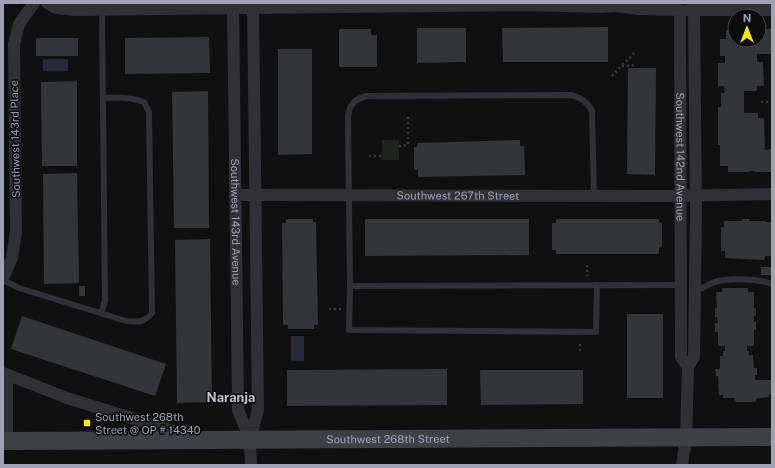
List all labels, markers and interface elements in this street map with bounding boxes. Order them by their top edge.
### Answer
north arrow [727,8,767,48]
text: N [743,12,751,24]
street label: Southwest 143rd Place [8,80,22,198]
street label: Southwest 142nd Avenue [674,92,687,221]
street label: Southwest 143rd Avenue [229,158,243,286]
street label: Southwest 267th Street [397,189,519,202]
district label: Naranja [207,390,255,405]
place label: Southwest 268th Street @ OP # 14340 [95,411,201,436]
marker: Southwest 268th Street @ OP # 14340 [82,418,92,428]
street label: Southwest 268th Street [326,433,450,445]

